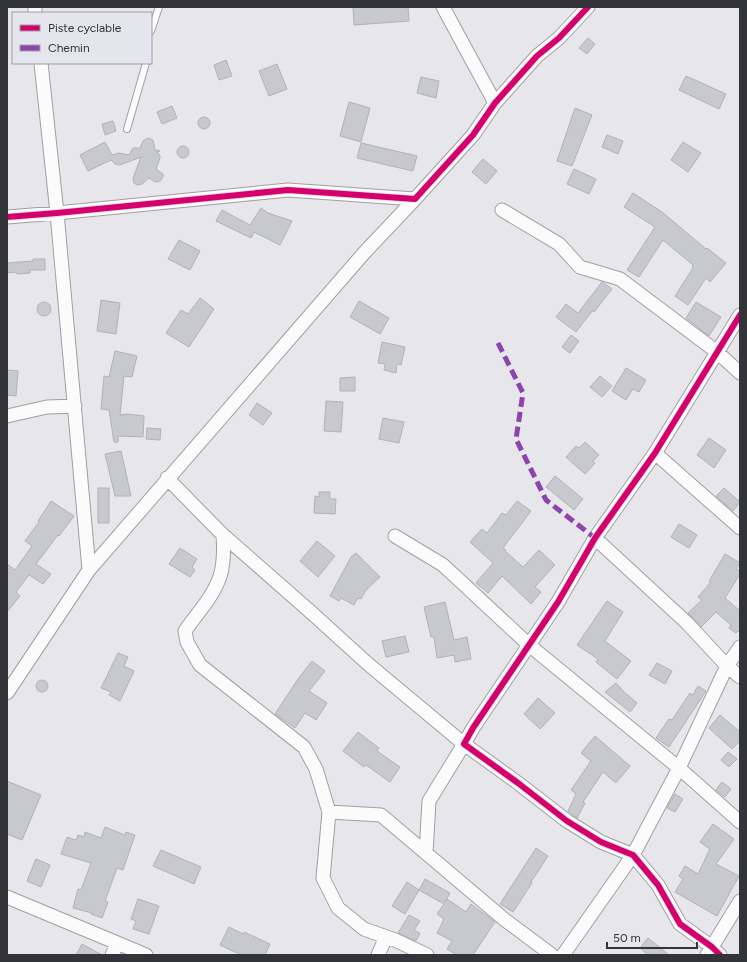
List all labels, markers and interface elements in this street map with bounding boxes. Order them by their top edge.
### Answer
legend [12,12,152,64]
text: Piste cyclable [48,21,122,35]
text: Chemin [48,41,90,55]
scale bar [607,924,697,950]
text: 50 m [613,931,641,945]

